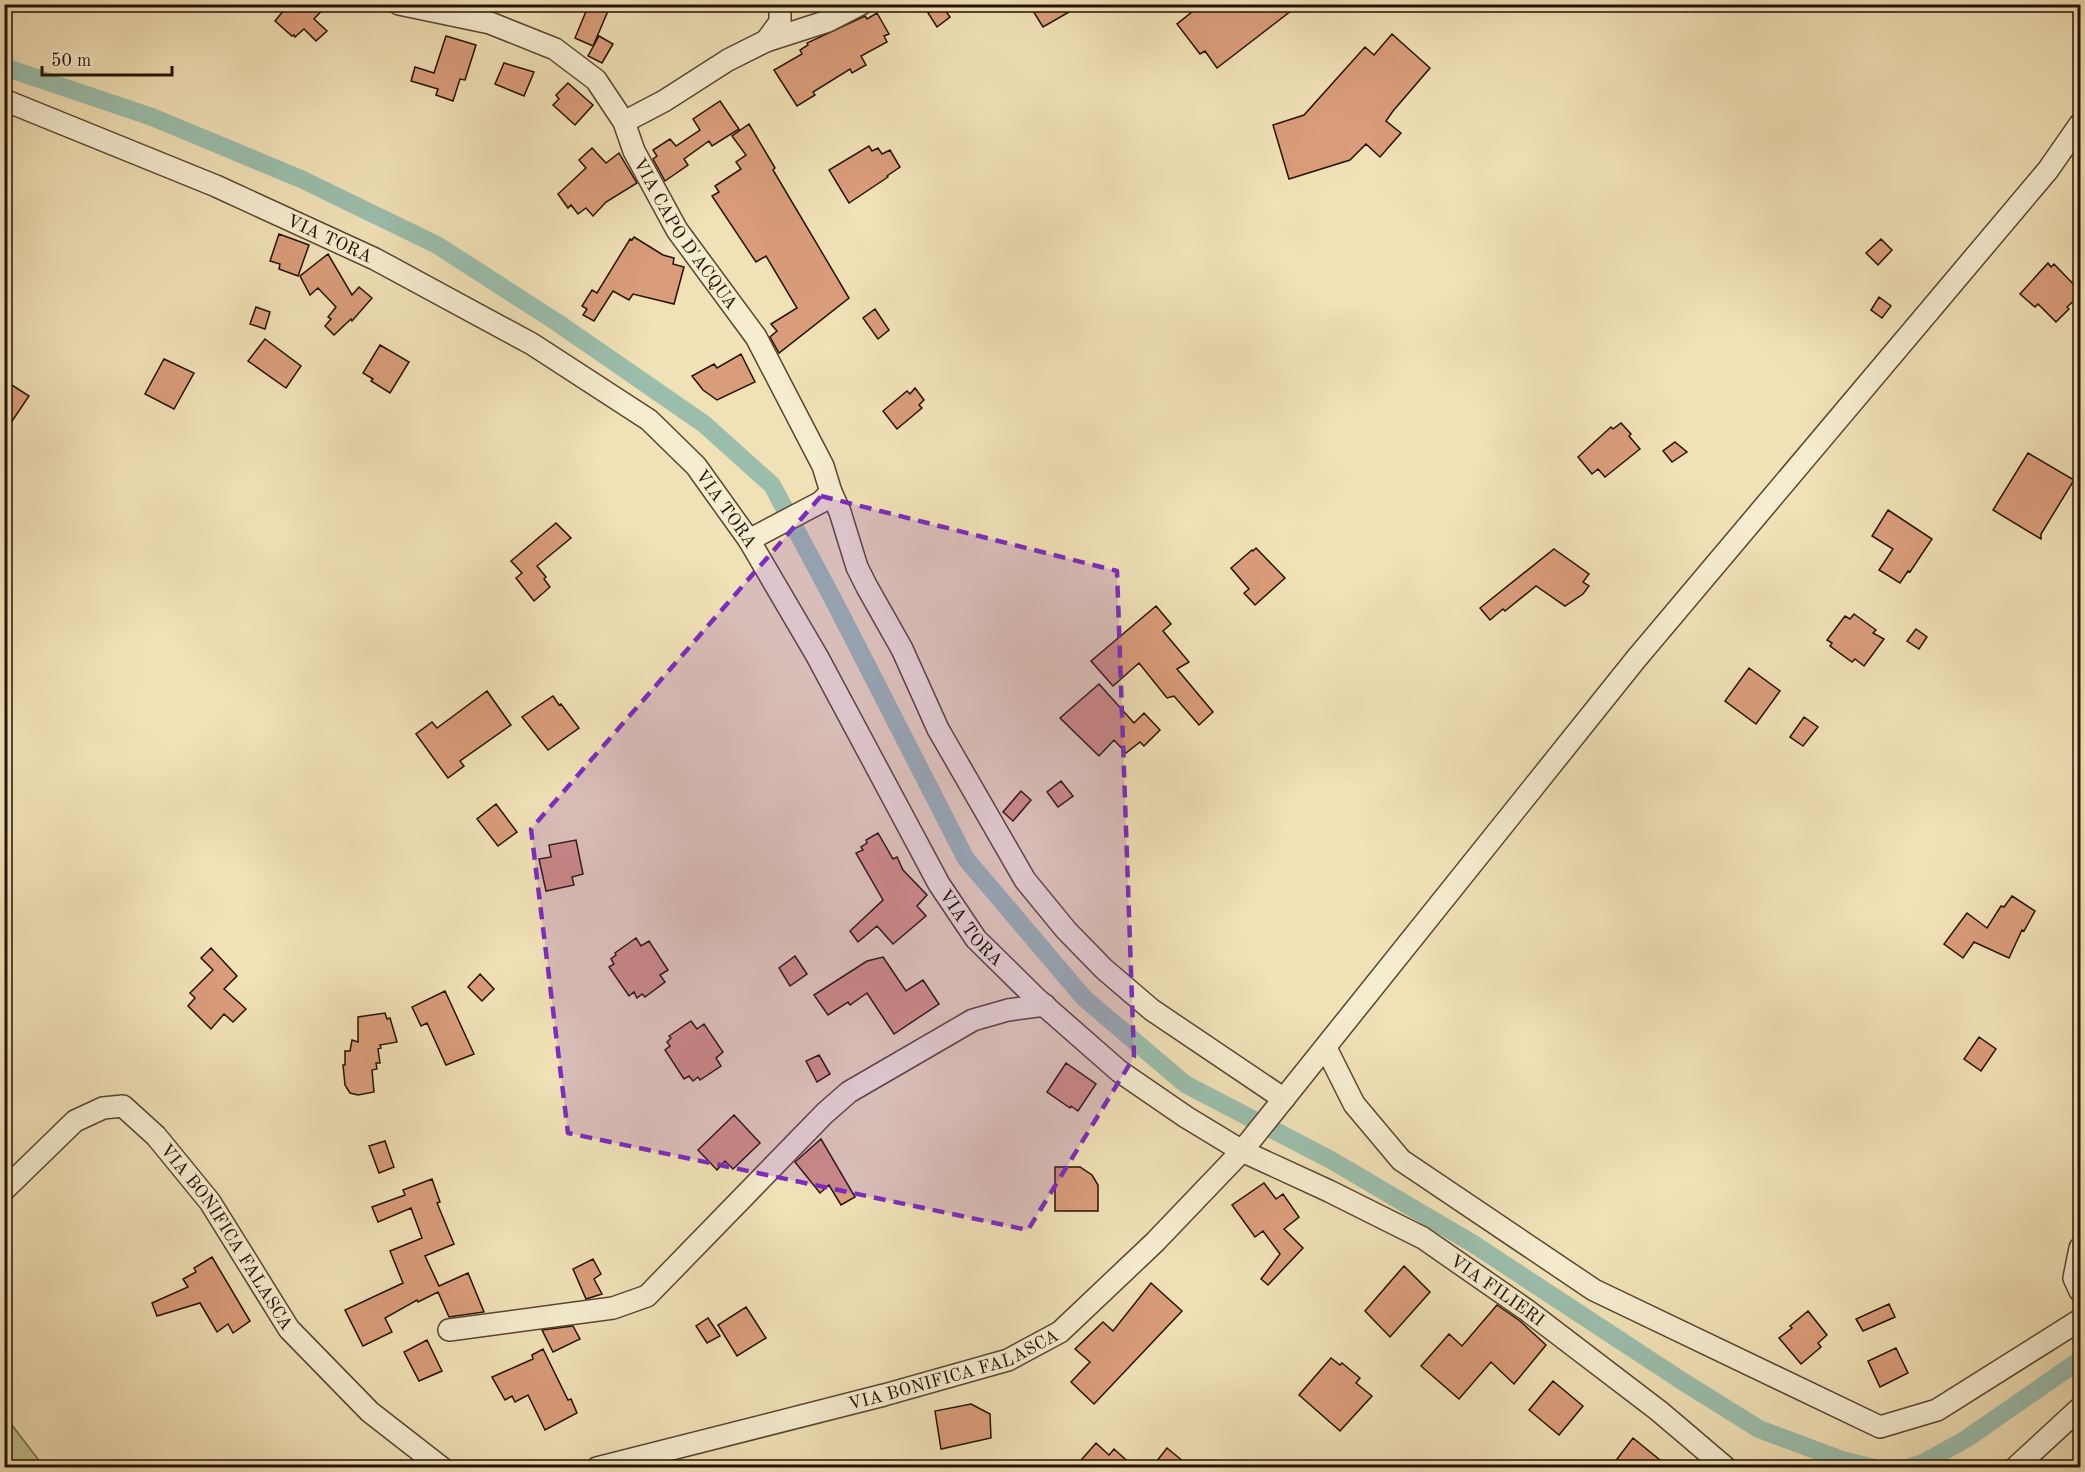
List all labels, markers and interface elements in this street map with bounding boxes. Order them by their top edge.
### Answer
scale bar [42,39,172,77]
text: 50 m [51,52,91,70]
street label: VIA CAPO D'ACQUA [630,155,741,313]
street label: VIA TORA [284,212,375,267]
street label: VIA TORA [692,467,760,552]
street label: VIA TORA [935,887,1006,970]
street label: VIA BONIFICA FALASCA [156,1141,296,1334]
street label: VIA FILIERI [1446,1252,1547,1330]
street label: VIA BONIFICA FALASCA [846,1326,1062,1414]

